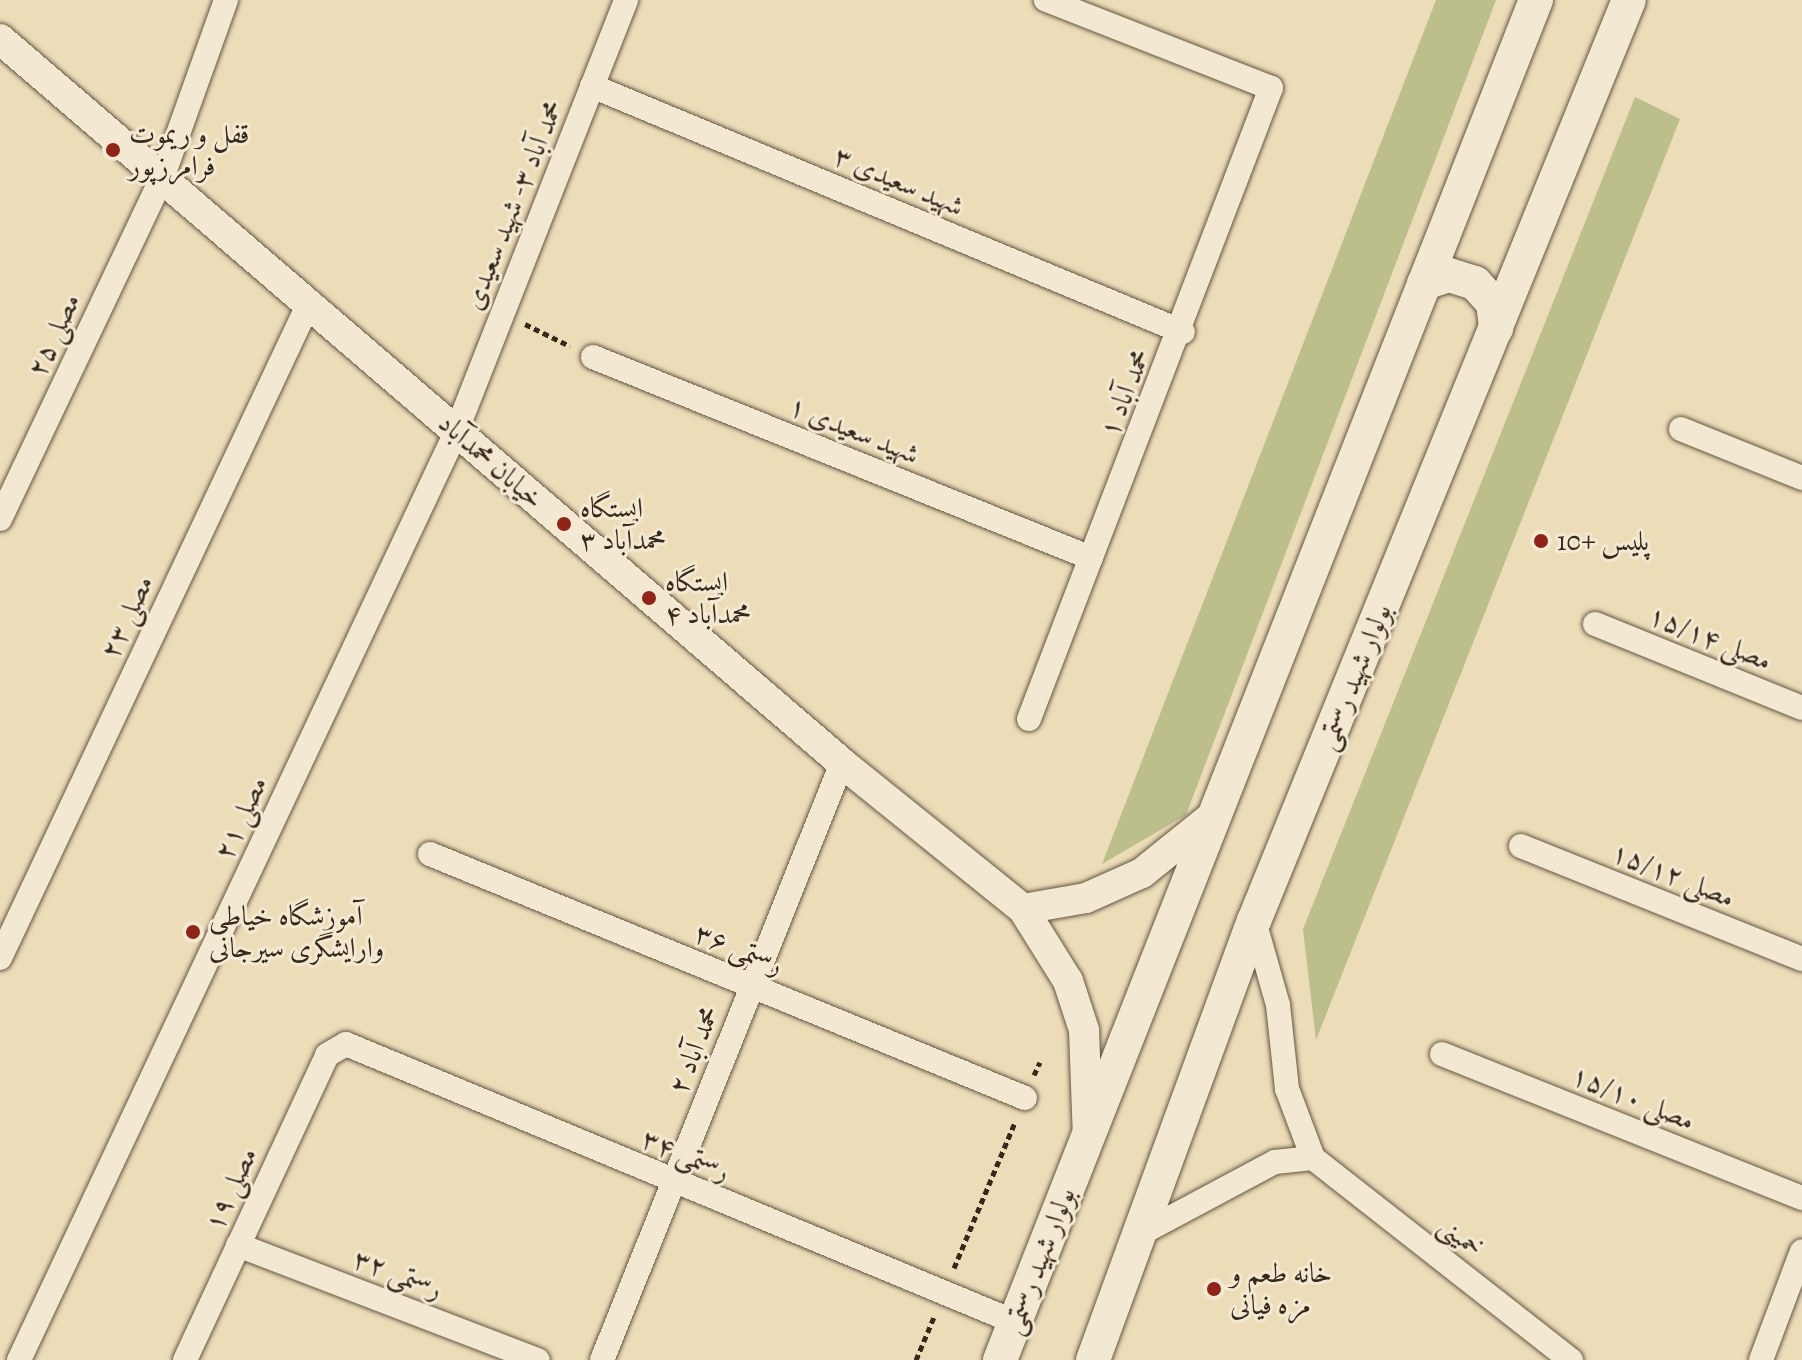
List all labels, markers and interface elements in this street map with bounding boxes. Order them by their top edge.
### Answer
street label: محمد آباد ۳- شهید سعیدی [456,95,570,315]
place label: قفل و ریموت فرامرزپور [129,117,250,183]
street label: شهید سعیدی ۳ [829,139,969,223]
marker: قفل و ریموت فرامرزپور [104,141,122,159]
street label: مصلی ۲۵ [20,288,88,382]
street label: محمد آباد ۱ [1092,344,1158,442]
street label: شهید سعیدی ۱ [784,389,924,471]
street label: خیابان محمدآباد [431,406,551,516]
place label: ایستگاه محمدآباد ۳ [580,491,666,557]
marker: ایستگاه محمدآباد ۳ [555,515,573,533]
place label: پلیس +10 [1557,524,1649,558]
marker: پلیس +10 [1532,532,1550,550]
place label: ایستگاه محمدآباد ۴ [665,565,751,631]
street label: مصلی ۲۳ [93,570,161,664]
marker: ایستگاه محمدآباد ۴ [640,589,658,607]
street label: مصلی ۱۵/۱۴ [1643,598,1777,678]
street label: بولوار شهید رستمی [1309,599,1399,755]
street label: مصلی ۲۱ [207,771,275,865]
street label: مصلی ۱۵/۱۲ [1606,835,1740,915]
place label: آموزشگاه خیاطی وارایشگری سیرجانی [209,899,384,965]
street label: رستمی ۳۶ [690,916,788,982]
marker: آموزشگاه خیاطی وارایشگری سیرجانی [184,923,202,941]
street label: محمد آباد ۲ [661,1001,727,1099]
street label: مصلی ۱۵/۱۰ [1566,1058,1700,1138]
street label: رستمی ۳۴ [637,1121,735,1189]
street label: مصلی ۱۹ [197,1142,265,1236]
street label: بولوار شهید رستمی [996,1183,1082,1339]
street label: خمینی [1432,1208,1490,1264]
street label: رستمی ۳۲ [349,1242,447,1306]
place label: خانه طعم و مزه فیانی [1230,1256,1332,1322]
marker: خانه طعم و مزه فیانی [1205,1280,1223,1298]

